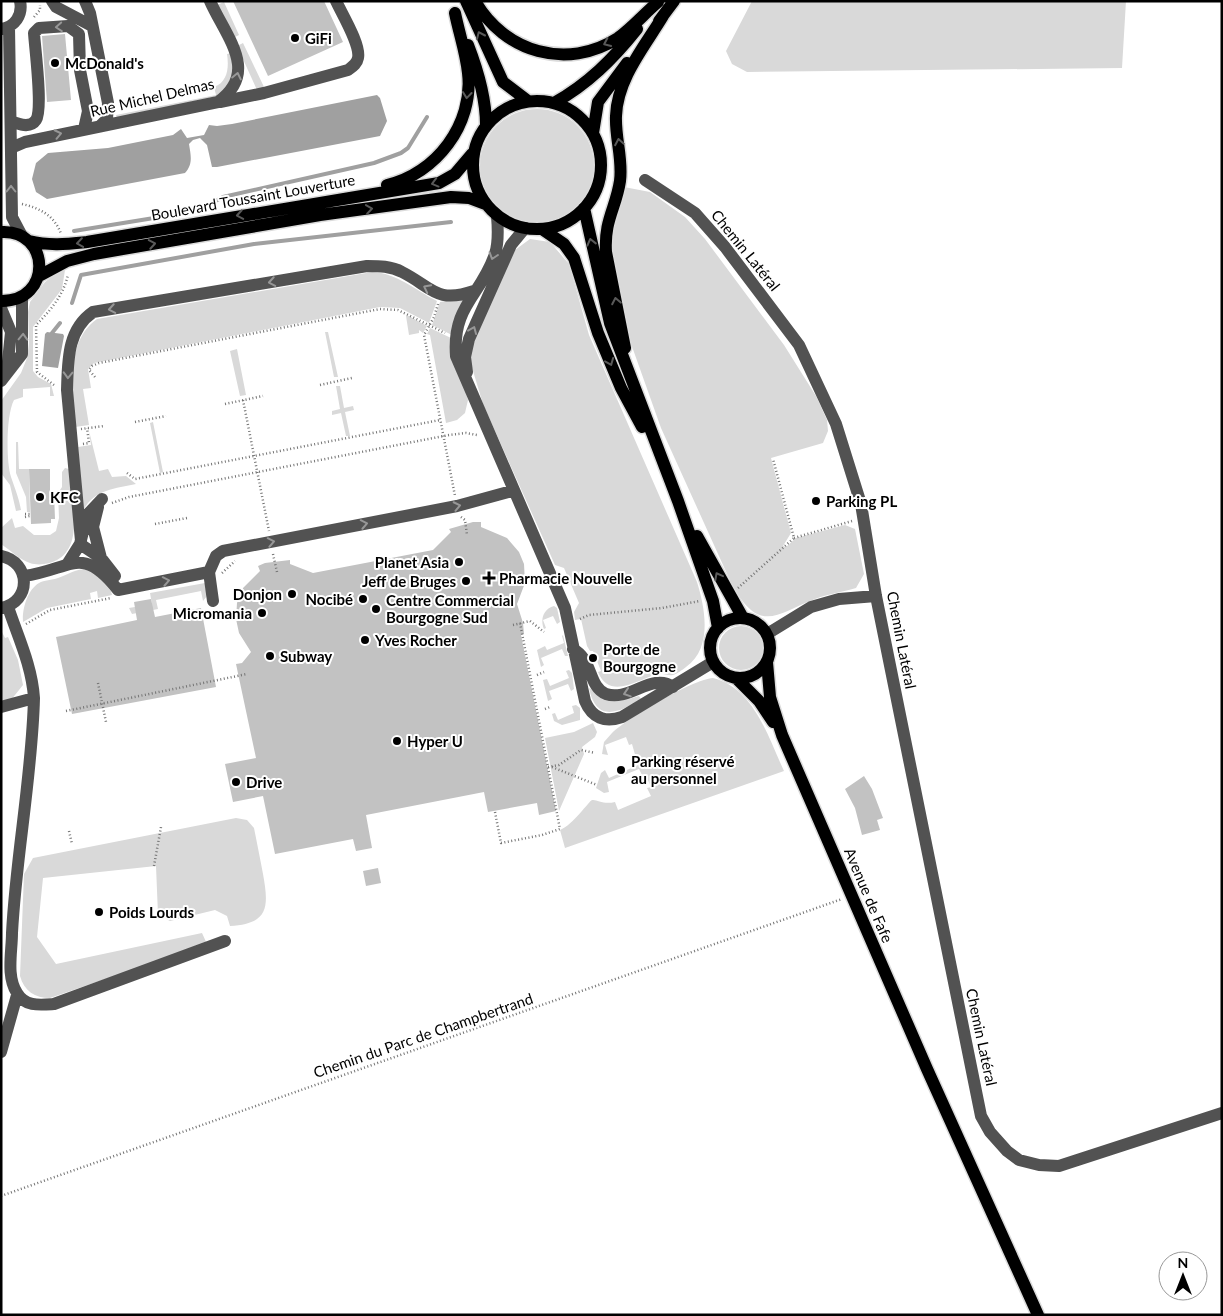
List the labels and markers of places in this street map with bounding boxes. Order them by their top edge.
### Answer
place label: GiFi [305,29,332,47]
marker: GiFi [289,32,301,44]
place label: McDonald's [65,54,144,72]
marker: McDonald's [49,57,61,69]
place label: KFC [50,488,79,506]
marker: KFC [34,491,46,503]
place label: Parking PL [826,492,897,510]
marker: Parking PL [810,495,822,507]
place label: Planet Asia [375,553,449,571]
marker: Planet Asia [453,556,465,568]
place label: Pharmacie Nouvelle [499,569,632,587]
place label: Jeff de Bruges [362,572,456,590]
marker: Pharmacie Nouvelle [483,572,495,584]
marker: Jeff de Bruges [460,575,472,587]
place label: Donjon [233,585,282,603]
marker: Donjon [286,588,298,600]
place label: Nocibé [305,590,353,608]
place label: Centre Commercial Bourgogne Sud [386,591,514,626]
marker: Nocibé [357,593,369,605]
marker: Centre Commercial Bourgogne Sud [370,603,382,615]
place label: Micromania [173,604,252,622]
marker: Micromania [256,607,268,619]
place label: Yves Rocher [374,631,457,649]
marker: Yves Rocher [359,634,371,646]
place label: Porte de Bourgogne [603,640,676,675]
place label: Subway [280,647,332,665]
marker: Subway [264,650,276,662]
marker: Porte de Bourgogne [587,652,599,664]
place label: Hyper U [407,732,463,750]
marker: Hyper U [391,735,403,747]
place label: Parking réservé au personnel [631,752,734,787]
marker: Parking réservé au personnel [615,764,627,776]
place label: Drive [246,773,282,791]
marker: Drive [230,776,242,788]
place label: Poids Lourds [109,903,194,921]
marker: Poids Lourds [93,906,105,918]

